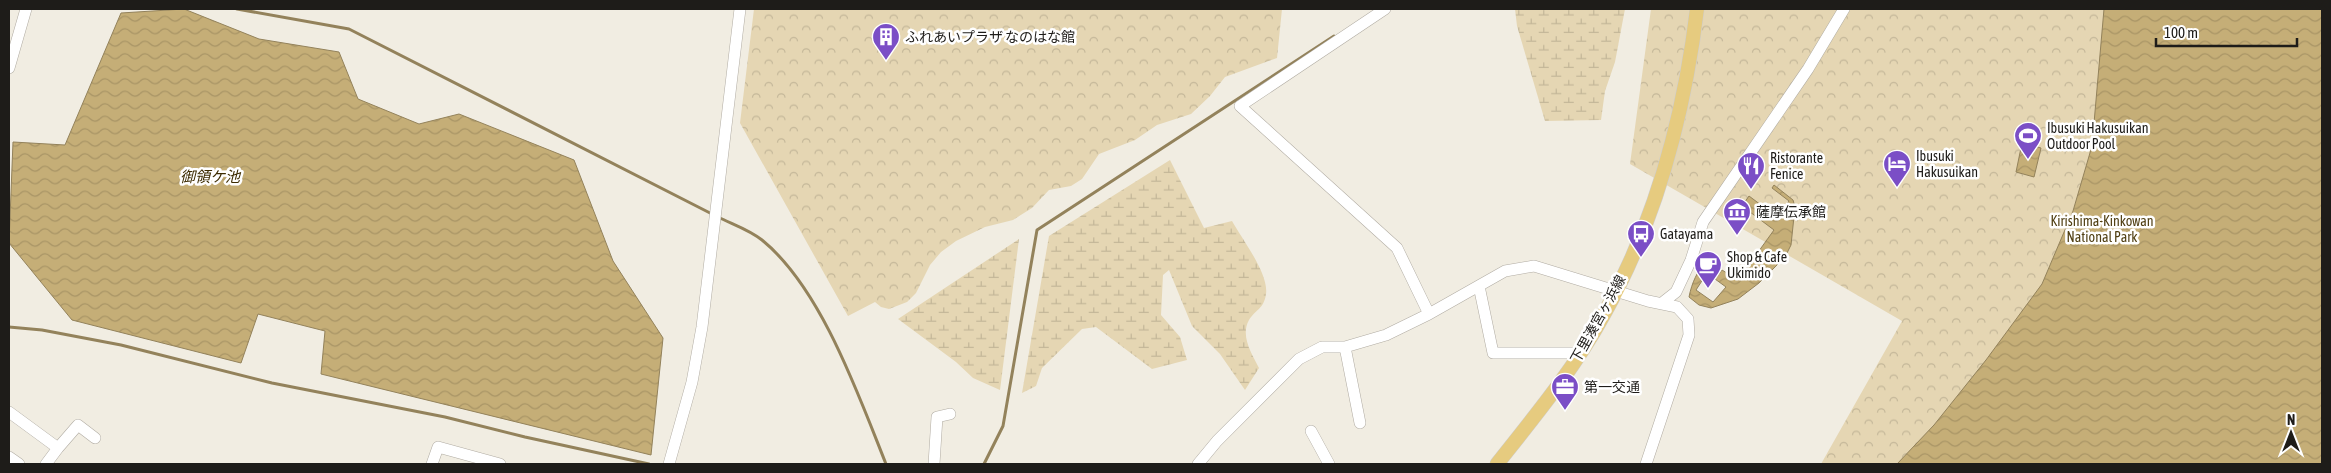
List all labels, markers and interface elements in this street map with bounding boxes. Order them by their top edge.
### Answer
scale bar [2156,15,2297,47]
building icon: ふれあいプラザ なのはな館 [871,22,901,61]
text: 100 m [2164,24,2198,41]
place label: ふれあいプラザ なのはな館 [905,29,1075,45]
place label: Ibusuki Hakusuikan Outdoor Pool [2047,120,2149,152]
sports icon: Ibusuki Hakusuikan Outdoor Pool [2013,121,2043,160]
place label: Ibusuki Hakusuikan [1916,148,1978,180]
hotel icon: Ibusuki Hakusuikan [1882,149,1912,188]
place label: Ristorante Fenice [1770,150,1823,182]
restaurant icon: Ristorante Fenice [1736,151,1766,190]
water label: 御領ケ池 [180,168,242,185]
museum icon: 薩摩伝承館 [1722,197,1752,236]
place label: 薩摩伝承館 [1756,204,1826,220]
park label: Kirishima-Kinkowan National Park [2050,213,2154,245]
bus stop icon: Gatayama [1626,219,1656,258]
place label: Gatayama [1660,226,1713,242]
place label: Shop & Cafe Ukimido [1727,249,1787,281]
cafe icon: Shop & Cafe Ukimido [1693,250,1723,289]
street label: 下里湊宮ヶ浜線 [1567,272,1629,366]
office icon: 第一交通 [1550,372,1580,411]
place label: 第一交通 [1584,379,1640,395]
north arrow [2266,408,2316,458]
text: N [2287,412,2295,428]

